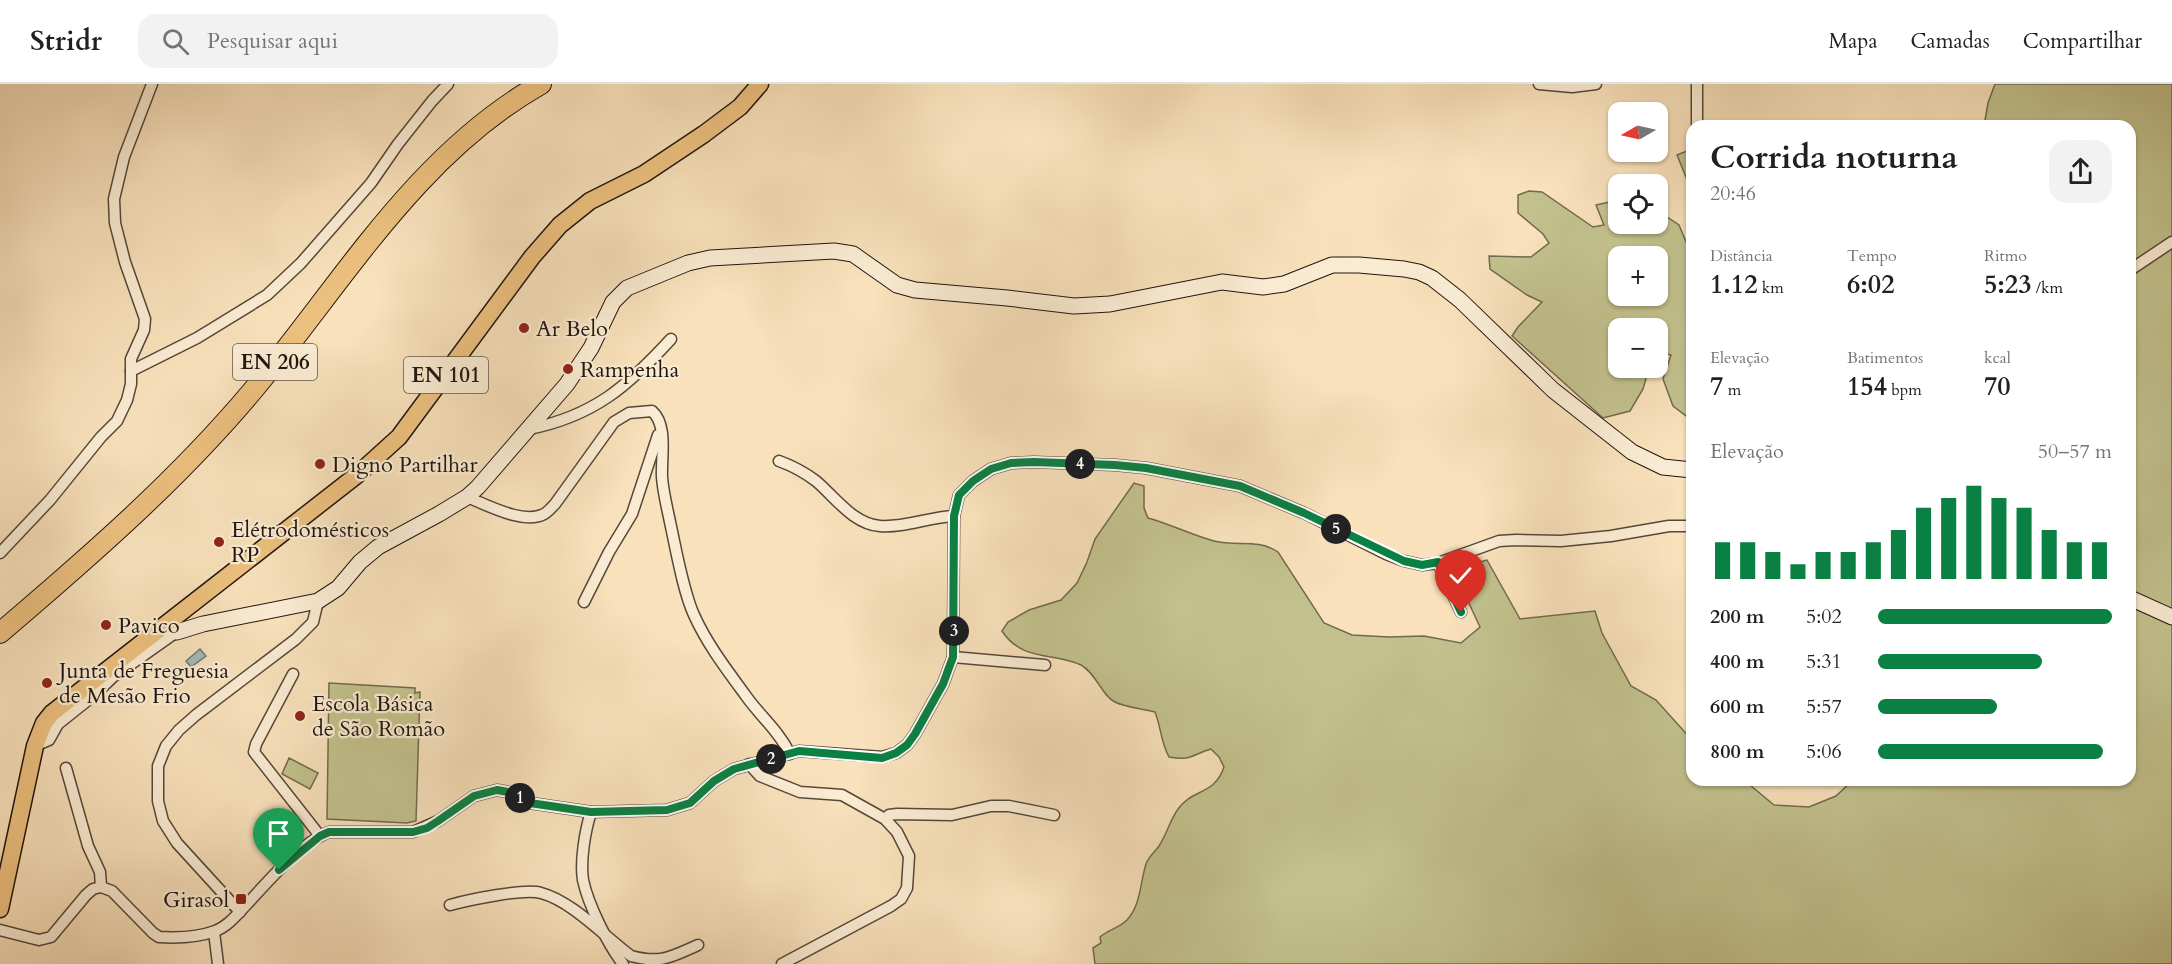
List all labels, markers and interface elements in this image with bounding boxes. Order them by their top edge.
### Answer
search box [138,14,558,68]
text: Stridr [30,22,102,60]
icon: search [159,25,192,58]
text: Pesquisar aqui [207,26,338,56]
text: Mapa [1828,27,1878,56]
text: Camadas [1911,27,1990,56]
text: Compartilhar [2023,27,2142,56]
north arrow [1608,102,1668,162]
map controls [1608,102,1668,378]
text: Corrida noturna [1710,135,1958,180]
button: share [2049,140,2112,203]
button: locate [1608,174,1668,234]
text: 20:46 [1710,180,1756,207]
text: Distância [1710,245,1773,267]
text: Tempo [1847,245,1897,267]
text: Ritmo [1984,245,2027,267]
button: + [1608,246,1668,306]
text: 1.12 [1710,267,1758,302]
text: 6:02 [1847,267,1895,302]
text: 5:23 [1984,267,2032,302]
text: km [1758,277,1784,299]
text: /km [2032,277,2063,299]
place label: Ar Belo [536,314,608,344]
button: − [1608,318,1668,378]
marker: Ar Belo [517,321,531,335]
road number: EN 206 [233,344,317,380]
text: Elevação [1710,347,1769,369]
text: Batimentos [1847,347,1923,369]
text: kcal [1984,347,2011,369]
place label: Rampenha [580,355,680,385]
road number: EN 101 [404,357,488,393]
marker: Rampenha [561,362,575,376]
text: 7 [1710,369,1723,404]
text: 154 [1847,369,1887,404]
text: 70 [1984,369,2011,404]
text: m [1723,379,1741,401]
text: bpm [1887,379,1922,401]
text: Elevação [1710,438,1784,465]
text: 50–57 m [2038,438,2112,465]
pin: 4 [1065,449,1095,479]
place label: Digno Partilhar [332,450,479,480]
text: 4 [1076,453,1084,475]
marker: Digno Partilhar [313,457,327,471]
pin: 5 [1321,514,1351,544]
place label: Elétrodomésticos RP [231,515,389,570]
text: 5 [1332,518,1340,540]
marker: Elétrodomésticos RP [212,535,226,549]
pin [1435,550,1486,612]
icon: check [1444,559,1477,592]
text: 200 m [1710,603,1765,630]
text: 5:02 [1806,603,1842,630]
place label: Pavico [118,611,180,641]
pin: 3 [939,616,969,646]
marker: Pavico [99,618,113,632]
text: 3 [950,620,958,642]
text: 400 m [1710,648,1765,675]
text: 5:31 [1806,648,1842,675]
place label: Junta de Freguesia de Mesão Frio [56,656,229,711]
marker: Junta de Freguesia de Mesão Frio [40,676,54,690]
place label: Escola Básica de São Romão [312,689,445,744]
text: 600 m [1710,693,1765,720]
text: 5:57 [1806,693,1842,720]
marker: Escola Básica de São Romão [293,709,307,723]
text: 800 m [1710,738,1765,765]
text: 5:06 [1806,738,1842,765]
pin: 2 [756,744,786,774]
text: 2 [767,748,775,770]
pin: 1 [505,783,535,813]
text: 1 [516,787,524,809]
pin [253,808,304,870]
icon: arrive [262,817,295,850]
place label: Girasol [163,885,229,915]
marker: Girasol [234,892,248,906]

